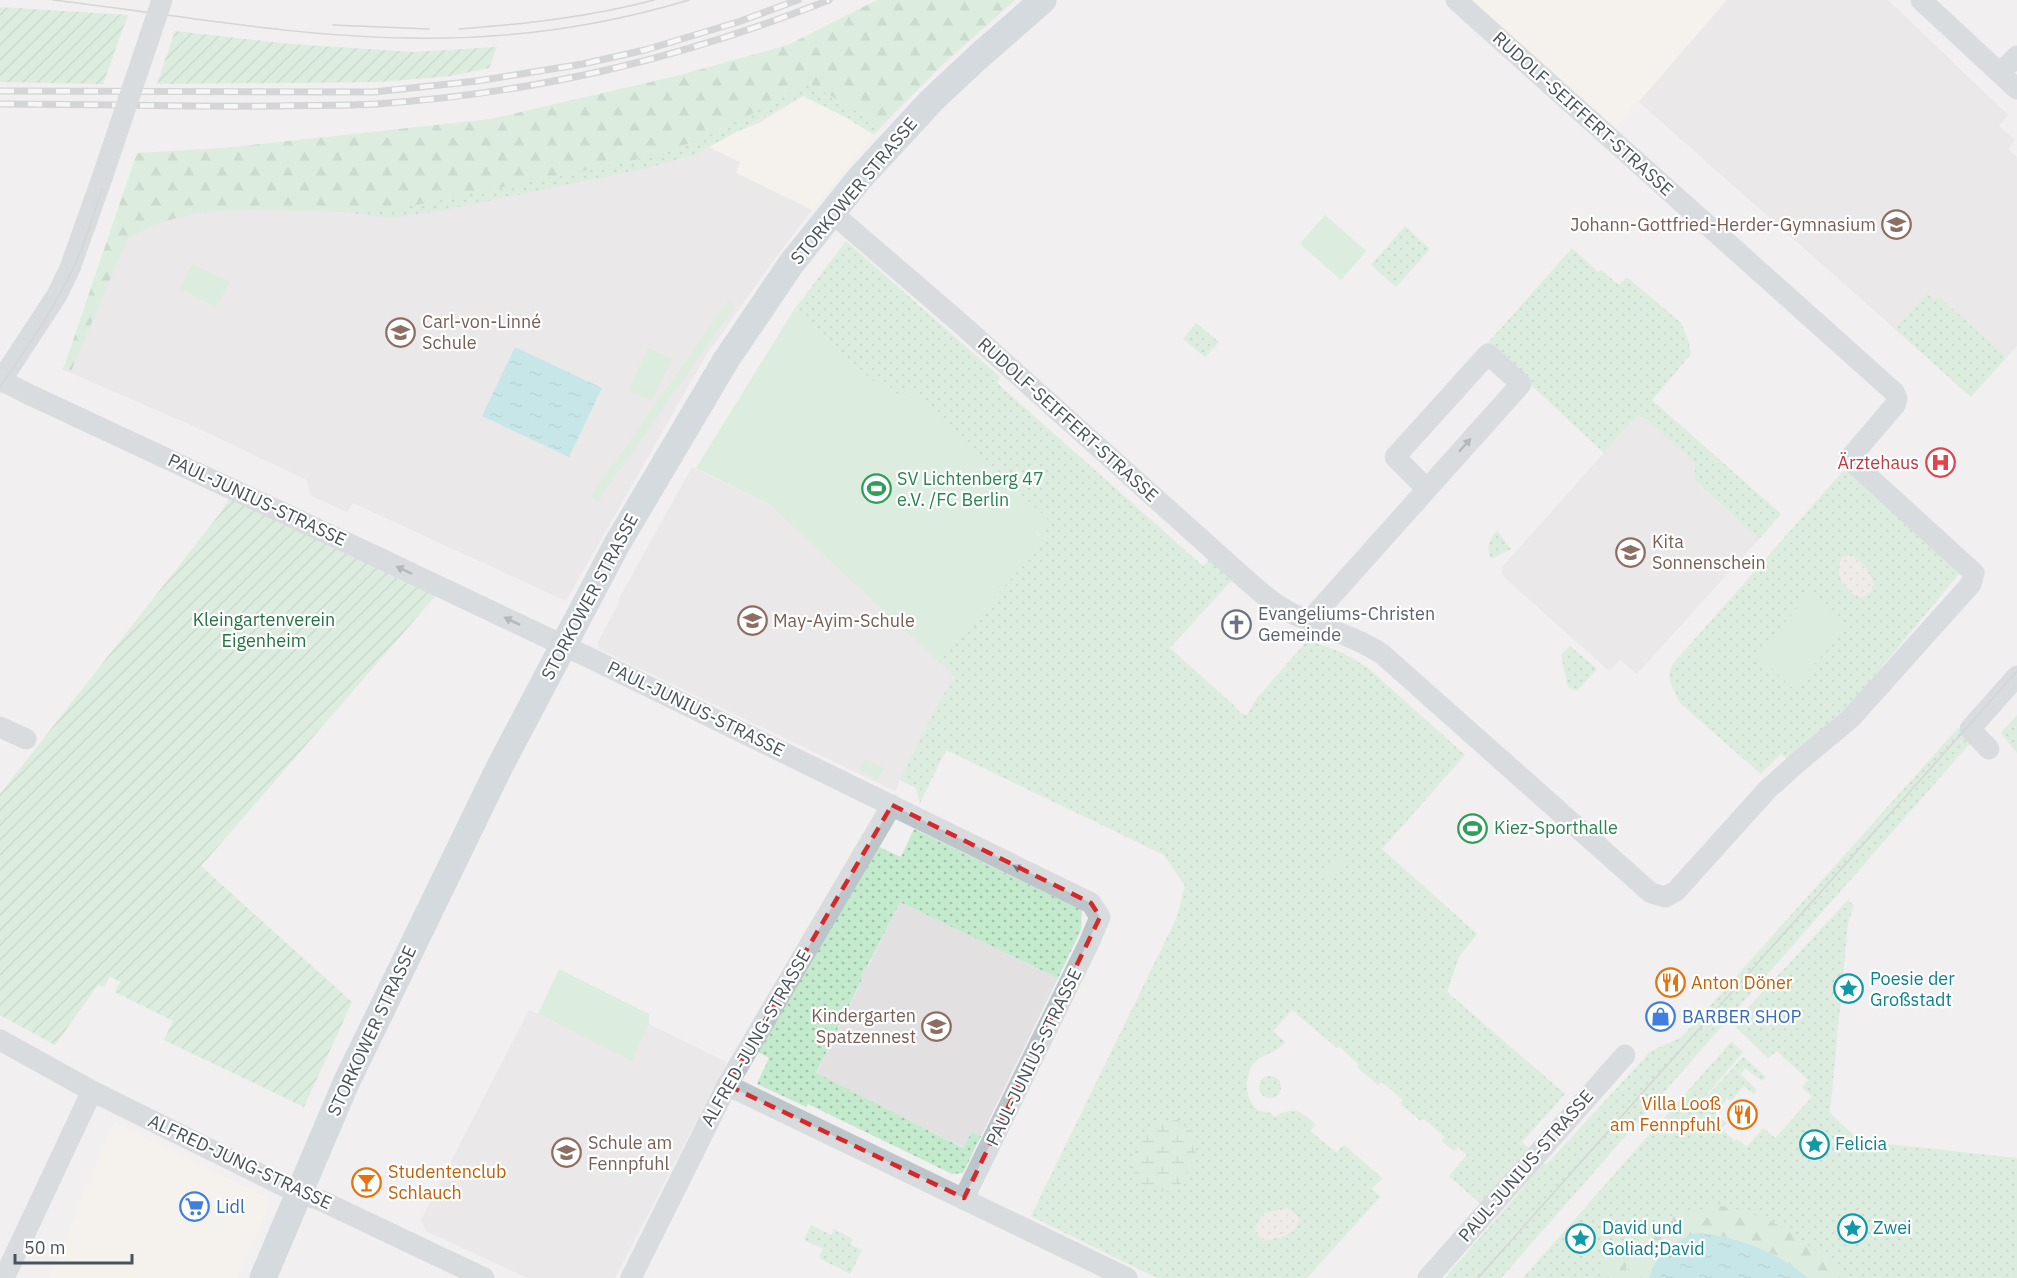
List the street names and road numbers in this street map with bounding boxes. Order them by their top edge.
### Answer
street label: RUDOLF-SEIFFERT-STRASSE [1488,26,1678,201]
street label: STORKOWER STRASSE [785,112,922,269]
street label: RUDOLF-SEIFFERT-STRASSE [973,332,1163,507]
street label: PAUL-JUNIUS-STRASSE [164,448,350,551]
street label: STORKOWER STRASSE [536,510,643,684]
street label: PAUL-JUNIUS-STRASSE [604,656,789,761]
street label: STORKOWER STRASSE [322,942,421,1120]
street label: ALFRED-JUNG-STRASSE [696,945,816,1130]
street label: PAUL-JUNIUS-STRASSE [981,964,1086,1149]
street label: PAUL-JUNIUS-STRASSE [1453,1085,1598,1247]
street label: ALFRED-JUNG-STRASSE [145,1109,336,1214]

